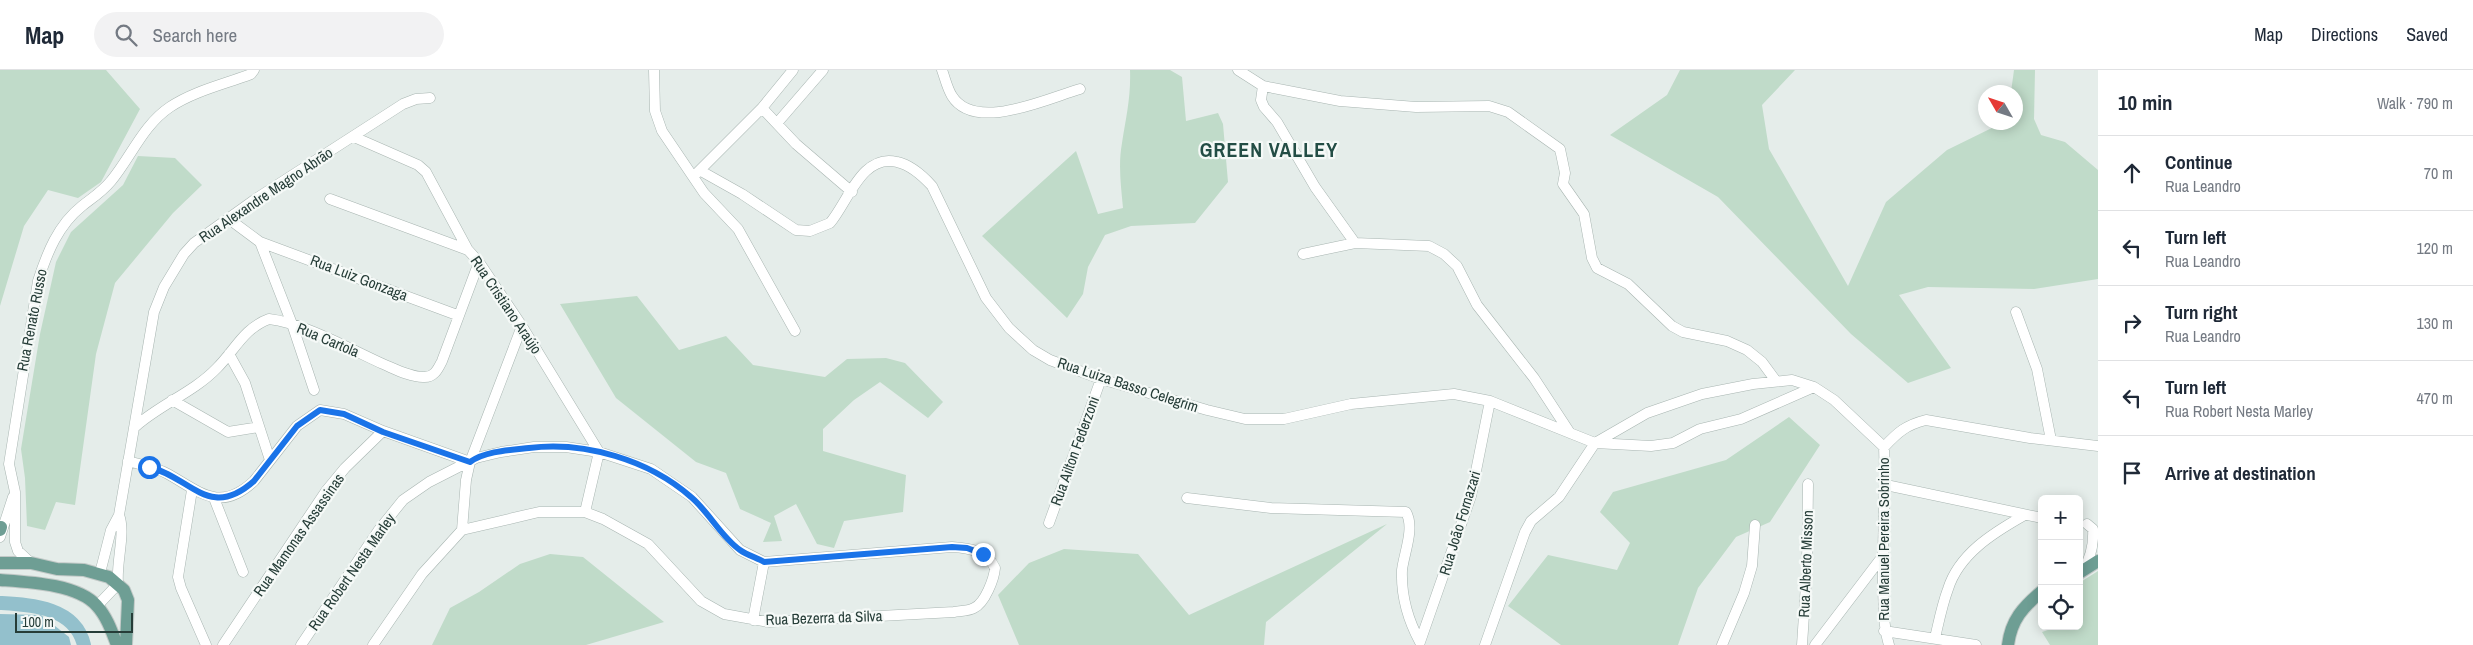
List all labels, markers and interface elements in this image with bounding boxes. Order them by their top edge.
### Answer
search box [94,12,444,57]
text: Map [25,19,64,51]
icon: search [112,21,140,49]
text: Search here [152,22,237,48]
text: Map [2254,22,2283,47]
text: Directions [2311,22,2378,47]
text: Saved [2406,22,2448,47]
north arrow [1978,85,2023,130]
text: 10 min [2118,88,2173,117]
text: Walk · 790 m [2377,92,2453,114]
district label: GREEN VALLEY [1200,136,1338,163]
street label: Rua Alexandre Magno Abrão [195,142,337,247]
text: Continue [2165,149,2233,175]
icon: ahead [2118,159,2146,187]
text: 70 m [2424,162,2453,184]
text: Rua Leandro [2165,175,2241,197]
text: Turn left [2165,224,2226,250]
icon: left [2118,234,2146,262]
text: 120 m [2417,237,2453,259]
street label: Rua Luiz Gonzaga [308,249,411,306]
text: Rua Leandro [2165,250,2241,272]
street label: Rua Cristiano Araújo [466,252,547,358]
street label: Rua Renato Russo [11,267,52,373]
text: Turn right [2165,299,2237,325]
icon: right [2118,309,2146,337]
text: 130 m [2417,312,2453,334]
street label: Rua Cartola [294,317,363,362]
text: Rua Leandro [2165,325,2241,347]
street label: Rua Luiza Basso Celegrim [1055,352,1201,417]
text: Turn left [2165,374,2226,400]
icon: left [2118,384,2146,412]
text: 470 m [2417,387,2453,409]
street label: Rua Ailton Federzoni [1045,393,1104,508]
text: Rua Robert Nesta Marley [2165,400,2313,422]
route start [138,456,161,479]
street label: Rua Manuel Pereira Sobrinho [1873,457,1894,621]
icon: arrive [2118,459,2146,487]
text: Arrive at destination [2165,460,2316,486]
street label: Rua João Fornazari [1434,468,1485,578]
street label: Rua Mamonas Assassinas [248,469,349,600]
map controls [2038,495,2083,630]
button: + [2038,495,2083,540]
street label: Rua Robert Nesta Marley [303,508,400,635]
street label: Rua Alberto Misson [1793,510,1818,618]
button: − [2038,540,2083,585]
route end [972,543,995,566]
button: locate [2038,585,2083,630]
street label: Rua Bezerra da Silva [765,605,883,630]
scale bar [15,610,132,633]
text: 100 m [22,613,54,631]

